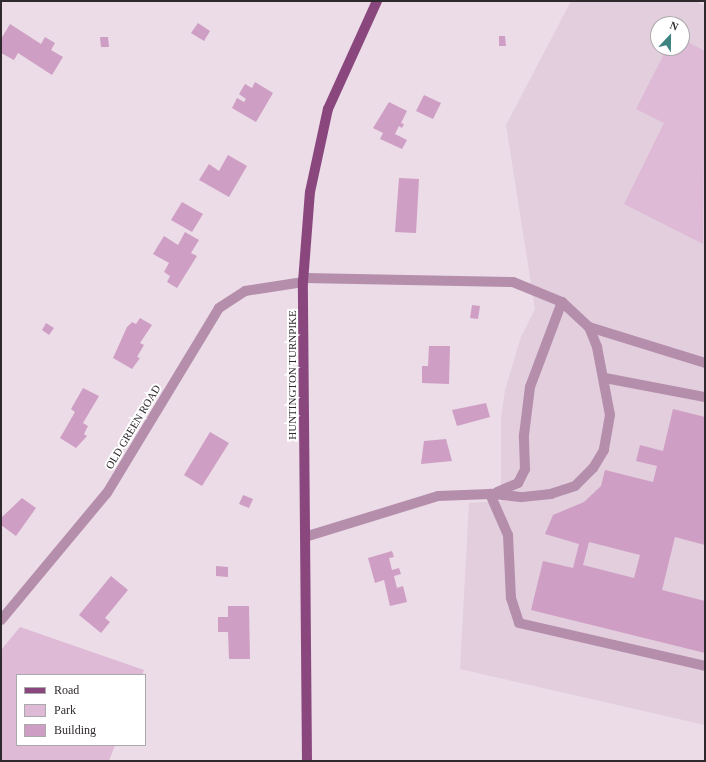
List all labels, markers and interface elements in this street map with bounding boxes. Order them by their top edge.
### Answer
north arrow [650,16,690,56]
text: N [668,19,680,33]
street label: HUNTINGTON TURNPIKE [285,310,299,440]
street label: OLD GREEN ROAD [103,382,163,472]
legend [16,674,146,746]
text: Road [54,683,79,697]
text: Park [54,703,76,717]
text: Building [54,723,96,737]

